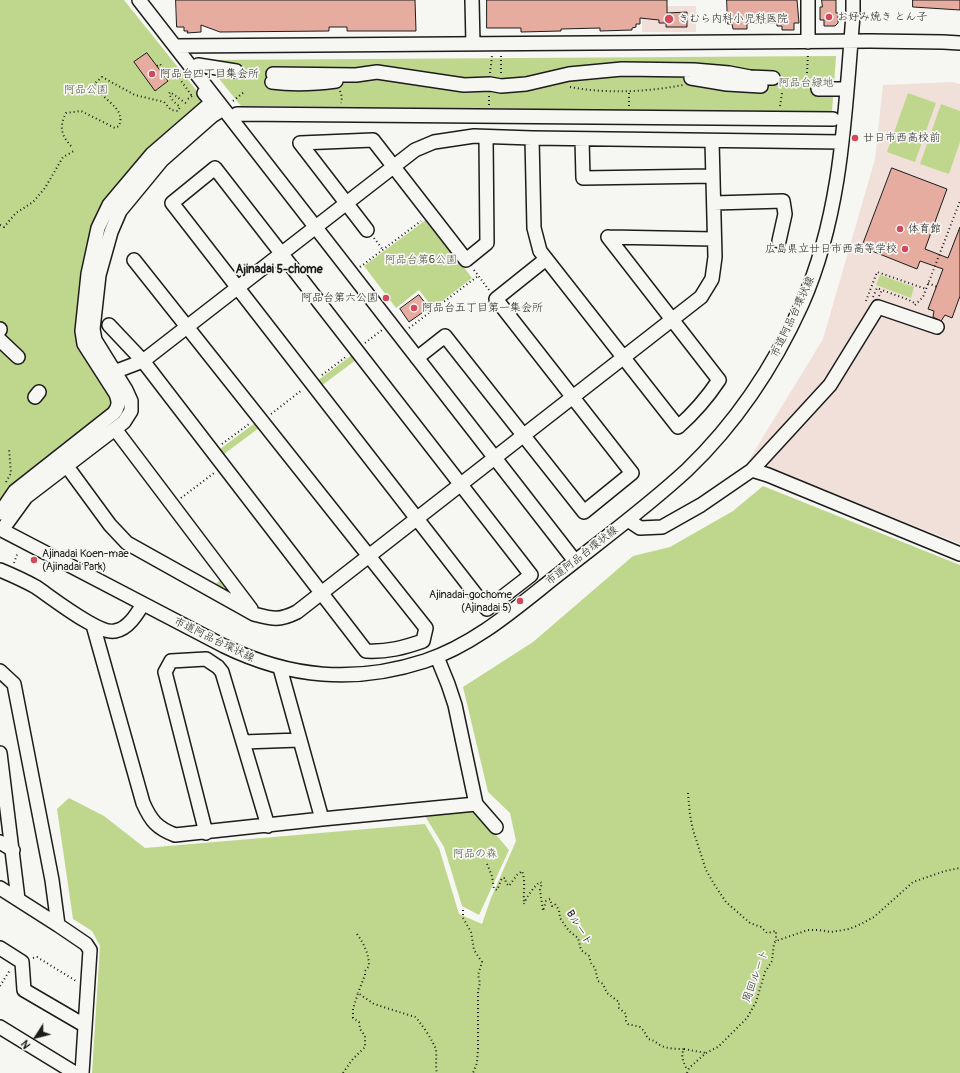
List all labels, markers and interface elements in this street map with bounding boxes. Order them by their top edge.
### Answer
place label: お好み焼き とん子 [837,10,927,24]
place label: きむら内科小児科医院 [678,12,788,26]
marker: お好み焼き とん子 [824,12,834,22]
marker: きむら内科小児科医院 [663,13,675,25]
place label: 阿品台四丁目集会所 [160,67,259,81]
marker: 阿品台四丁目集会所 [147,69,157,79]
park label: 阿品台緑地 [779,76,833,90]
park label: 阿品公園 [64,83,108,97]
place label: 廿日市西高校前 [863,131,940,145]
marker: 廿日市西高校前 [850,133,860,143]
place label: 体育館 [908,222,941,236]
marker: 体育館 [895,224,905,234]
place label: 広島県立廿日市西高等学校 [765,242,897,256]
marker: 広島県立廿日市西高等学校 [900,244,910,254]
park label: 阿品台第6公園 [385,253,457,267]
district label: Ajinadai 5-chome [235,263,323,277]
street label: 市道阿品台環状線 [768,274,818,360]
place label: 阿品台第六公園 [301,291,378,305]
marker: 阿品台第六公園 [381,293,391,303]
place label: 阿品台五丁目第一集会所 [422,301,543,315]
marker: 阿品台五丁目第一集会所 [409,303,419,313]
street label: 市道阿品台環状線 [543,524,621,588]
place label: Ajinadai Koen-mae (Ajinadai Park) [42,547,129,573]
marker: Ajinadai Koen-mae (Ajinadai Park) [29,555,39,565]
place label: Ajinadai-gochome (Ajinadai 5) [429,588,512,614]
marker: Ajinadai-gochome (Ajinadai 5) [515,596,525,606]
street label: 市道阿品台環状線 [172,615,256,665]
park label: 阿品の森 [453,847,497,861]
street label: Bルート [563,908,595,948]
street label: 周回ルート [740,948,772,1004]
north arrow [16,1017,56,1057]
text: N [18,1038,33,1051]

